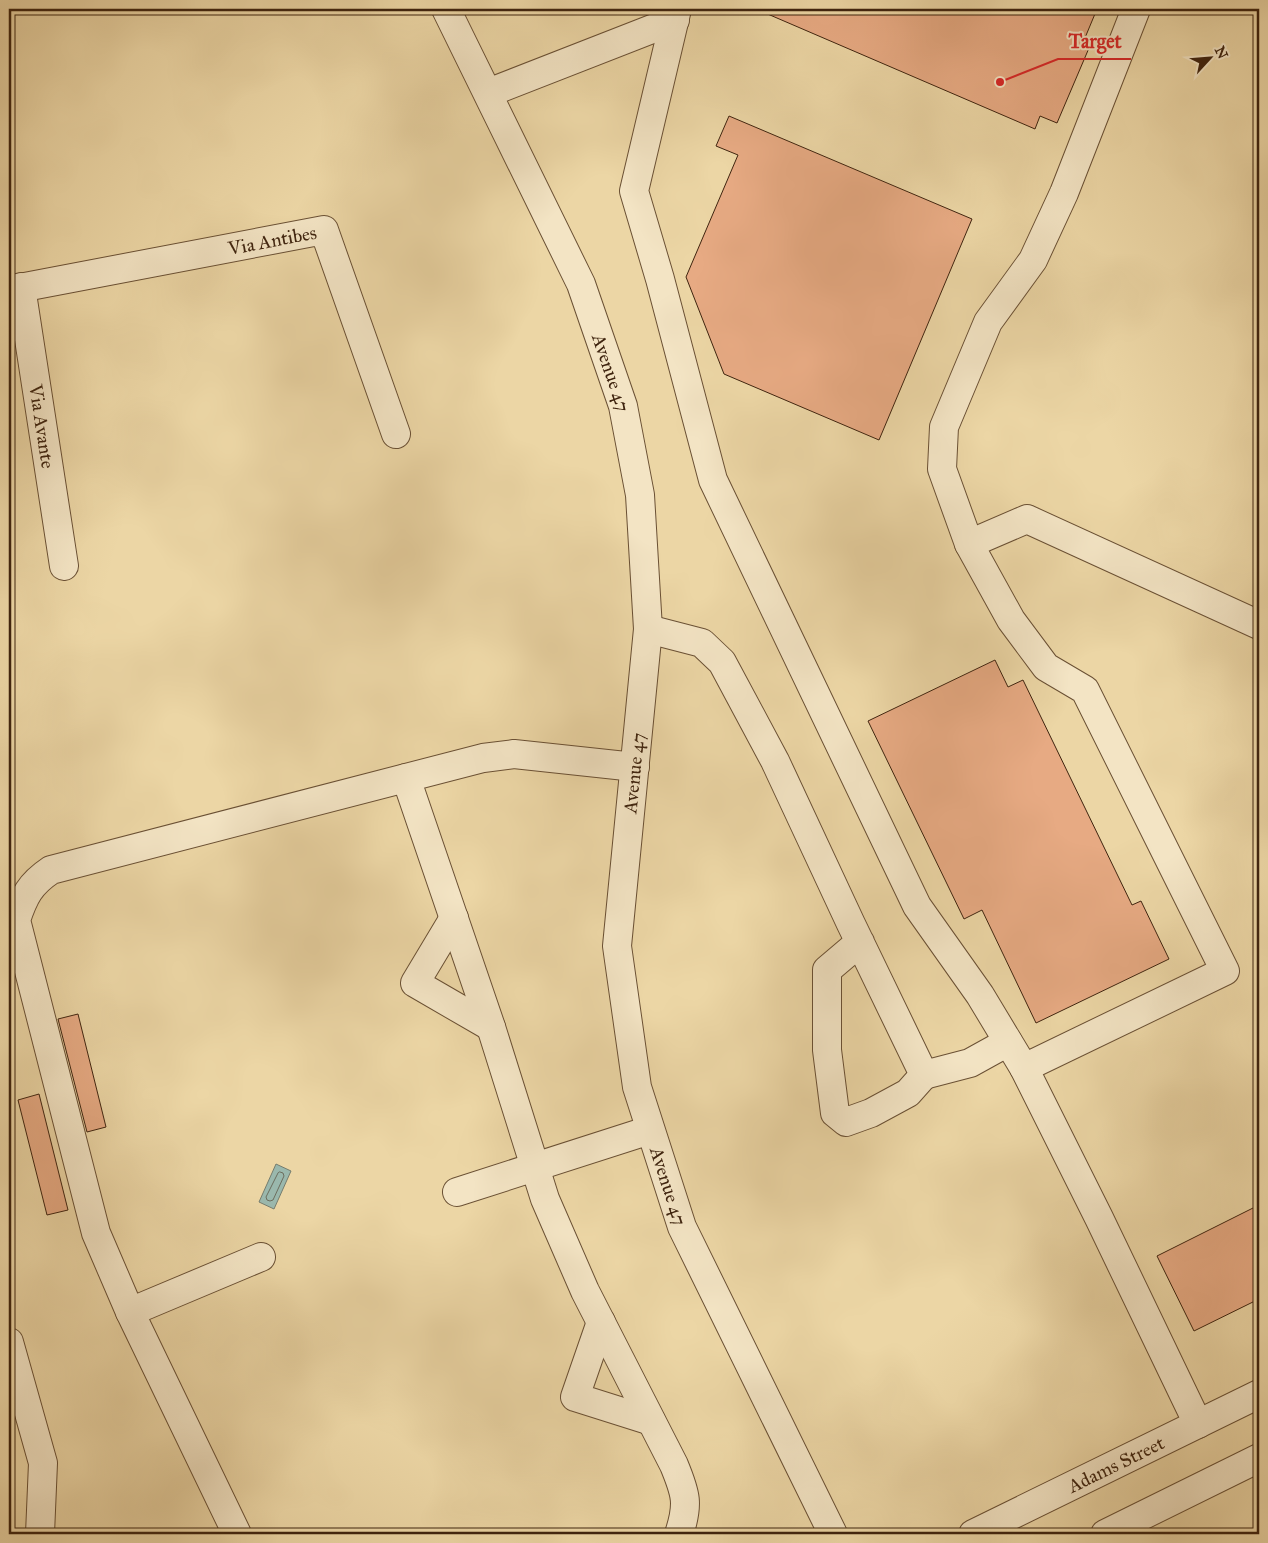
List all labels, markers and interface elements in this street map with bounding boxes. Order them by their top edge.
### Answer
callout: Target [1058,24,1131,59]
text: Target [1067,29,1123,54]
north arrow [1186,32,1236,82]
text: N [1211,43,1232,62]
street label: Via Antibes [225,220,318,260]
street label: Avenue 47 [587,330,635,413]
street label: Via Avante [25,382,60,470]
street label: Avenue 47 [618,731,650,815]
street label: Avenue 47 [645,1143,692,1228]
street label: Adams Street [1063,1431,1168,1498]

